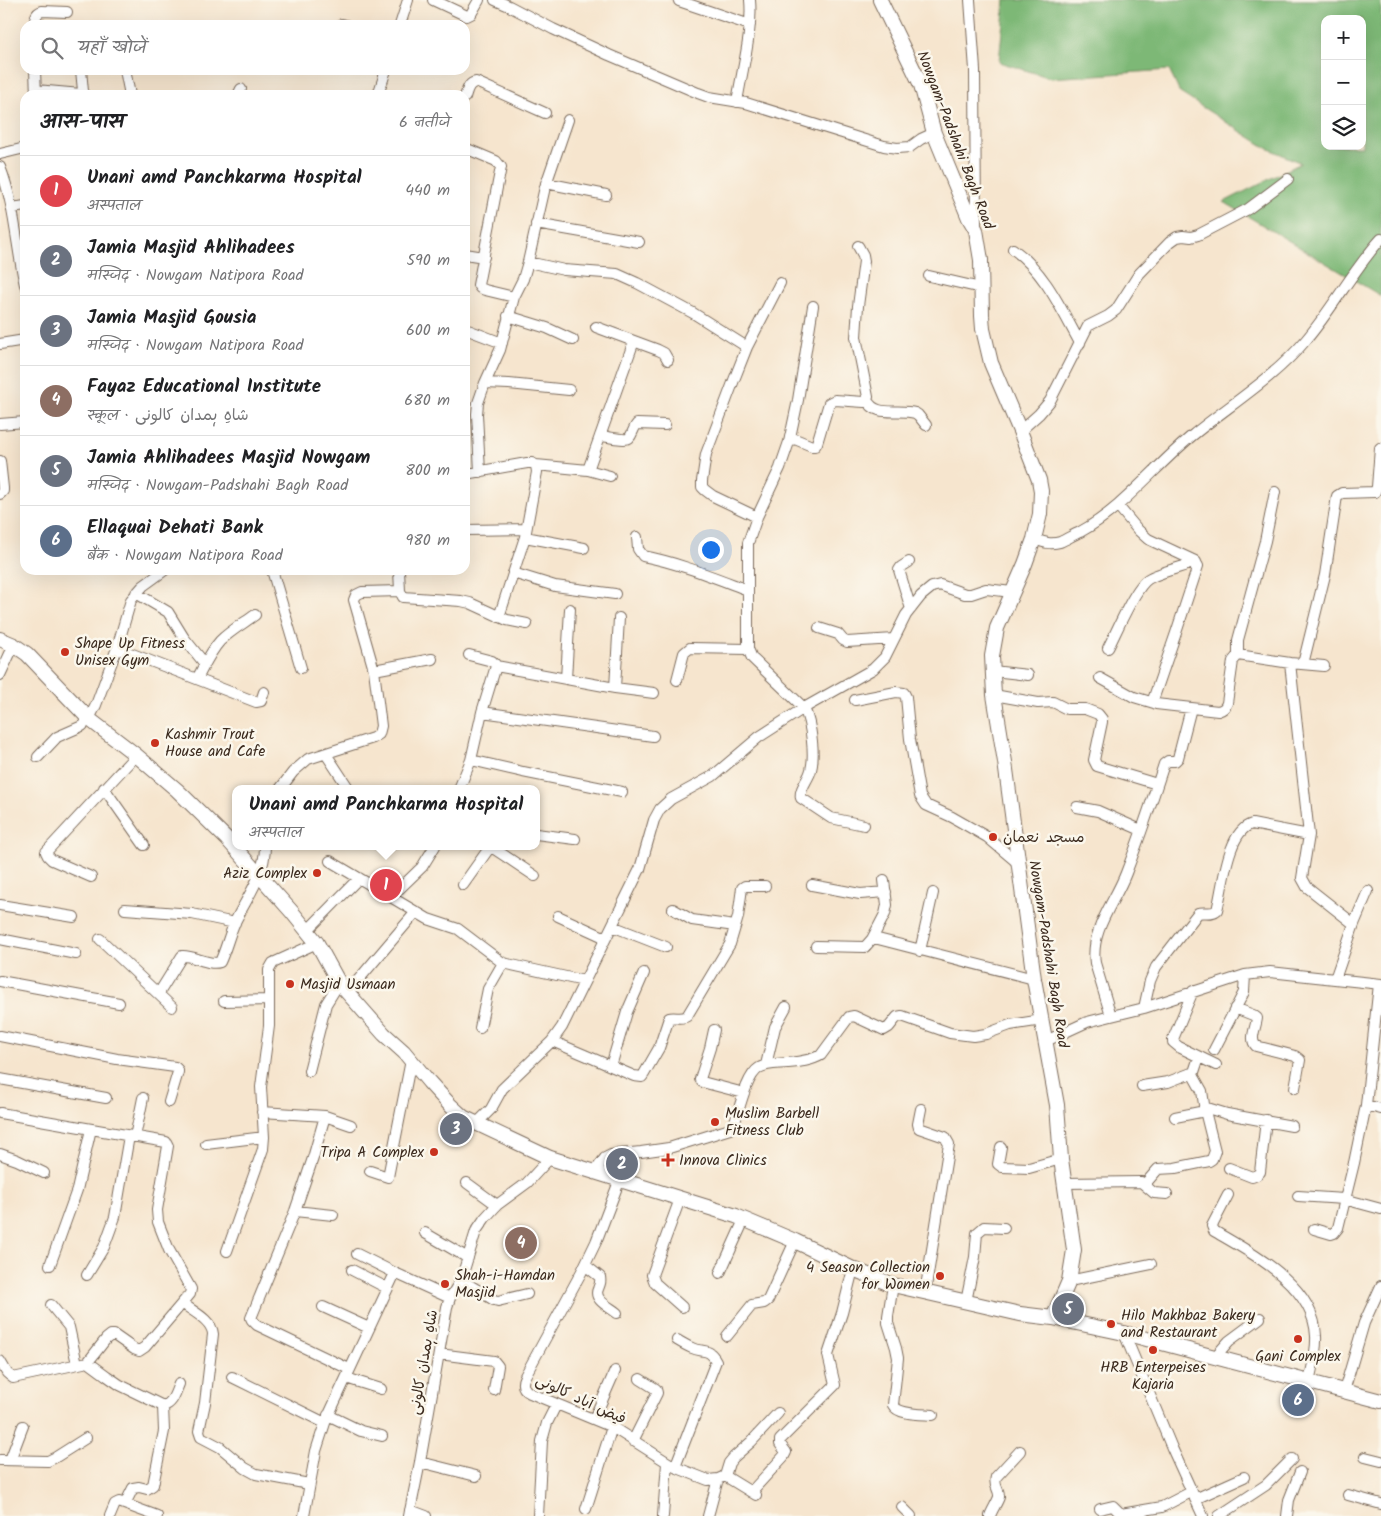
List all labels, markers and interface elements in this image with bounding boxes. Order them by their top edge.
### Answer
map controls [1321,15,1366,150]
button: + [1321,15,1366,60]
search box [20,20,470,75]
text: यहाँ खोजें [78,33,147,63]
icon: search [38,34,66,62]
street label: Nowgam-Padshahi Bagh Road [910,48,1000,234]
button: − [1321,60,1366,105]
button: layers [1321,105,1366,150]
text: आस-पास [40,106,124,139]
text: 6 नतीजे [399,110,450,135]
text: Unani amd Panchkarma Hospital [87,163,362,193]
text: 1 [54,178,58,203]
text: 440 m [405,178,450,203]
text: अस्पताल [87,193,141,218]
text: Jamia Masjid Ahlihadees [87,233,295,263]
text: 2 [51,248,61,273]
text: 590 m [406,248,450,273]
text: मस्जिद · Nowgam Natipora Road [87,263,304,288]
text: Jamia Masjid Gousia [87,303,257,333]
text: 3 [52,318,60,343]
text: 600 m [406,318,450,343]
text: मस्जिद · Nowgam Natipora Road [87,333,304,358]
text: Fayaz Educational Institute [87,372,321,402]
text: 4 [52,388,60,413]
text: 680 m [404,388,450,413]
text: स्कूल · شاہِ ہمدان کالونی [87,403,249,428]
text: Jamia Ahlihadees Masjid Nowgam [87,443,370,473]
text: 5 [52,458,60,483]
text: 800 m [405,458,450,483]
text: मस्जिद · Nowgam-Padshahi Bagh Road [87,473,348,498]
text: Ellaquai Dehati Bank [87,513,263,543]
text: 6 [52,528,60,553]
text: 980 m [405,528,450,553]
your location [698,537,724,563]
text: बैंक · Nowgam Natipora Road [87,543,283,568]
place label: Shape Up Fitness Unisex Gym [75,632,185,673]
marker: Shape Up Fitness Unisex Gym [59,646,71,658]
place label: Kashmir Trout House and Cafe [165,723,265,764]
marker: Kashmir Trout House and Cafe [149,737,161,749]
popup [232,785,540,850]
text: Unani amd Panchkarma Hospital [249,790,523,820]
text: अस्पताल [249,820,302,845]
place label: مسجد نعمان [1003,826,1085,850]
marker: مسجد نعمان [987,831,999,843]
street label: Nowgam-Padshahi Bagh Road [1021,859,1075,1050]
place label: Aziz Complex [223,862,308,886]
pin: 1 [370,866,402,904]
marker: Aziz Complex [311,867,323,879]
place label: Masjid Usmaan [300,973,396,997]
marker: Masjid Usmaan [284,978,296,990]
place label: Muslim Barbell Fitness Club [725,1102,819,1143]
pin: 3 [440,1110,472,1148]
marker: Muslim Barbell Fitness Club [709,1116,721,1128]
place label: Tripa A Complex [320,1141,425,1165]
pin: 2 [606,1145,638,1183]
marker: Tripa A Complex [428,1146,440,1158]
place label: Innova Clinics [679,1149,767,1173]
marker: Innova Clinics [661,1153,675,1167]
pin: 4 [505,1224,537,1262]
place label: 4 Season Collection for Women [806,1256,930,1297]
place label: Shah-i-Hamdan Masjid [455,1264,555,1305]
marker: 4 Season Collection for Women [934,1270,946,1282]
marker: Shah-i-Hamdan Masjid [439,1278,451,1290]
pin: 5 [1052,1290,1084,1328]
place label: Hilo Makhbaz Bakery and Restaurant [1121,1304,1256,1345]
street label: شاہِ ہمدان کالونی [403,1308,445,1417]
marker: Hilo Makhbaz Bakery and Restaurant [1105,1318,1117,1330]
marker: Gani Complex [1292,1333,1304,1345]
marker: HRB Enterpeises Kajaria [1147,1344,1159,1356]
place label: Gani Complex [1255,1345,1341,1369]
place label: HRB Enterpeises Kajaria [1100,1356,1206,1397]
street label: فیض آباد کالونی [531,1368,630,1431]
pin: 6 [1282,1381,1314,1419]

